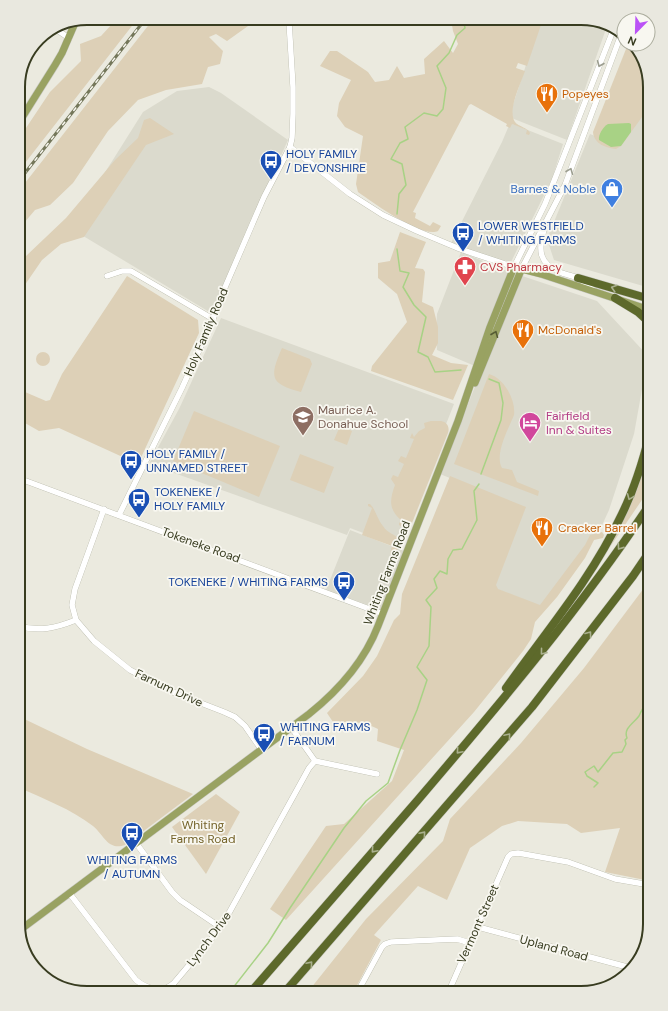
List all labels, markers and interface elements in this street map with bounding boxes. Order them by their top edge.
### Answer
north arrow [616,12,656,52]
text: N [626,33,639,49]
one-way arrow [596,60,604,67]
restaurant icon: Popeyes [534,81,560,114]
place label: Popeyes [562,86,609,102]
place label: HOLY FAMILY / DEVONSHIRE [286,146,366,176]
bus stop icon: HOLY FAMILY / DEVONSHIRE [258,148,284,181]
one-way arrow [566,167,574,174]
shop icon: Barnes & Noble [599,176,625,209]
place label: Barnes & Noble [510,181,596,197]
place label: LOWER WESTFIELD / WHITING FARMS [478,218,584,248]
bus stop icon: LOWER WESTFIELD / WHITING FARMS [450,220,476,253]
pharmacy icon: CVS Pharmacy [452,254,478,287]
place label: CVS Pharmacy [480,259,562,275]
one-way arrow [611,284,618,293]
street label: Holy Family Road [180,285,232,379]
restaurant icon: McDonald's [510,317,536,350]
place label: McDonald's [538,322,602,338]
one-way arrow [491,331,499,338]
place label: Maurice A. Donahue School [318,402,408,432]
school or university icon: Maurice A. Donahue School [290,404,316,437]
place label: Fairfield Inn & Suites [546,408,612,438]
hotel icon: Fairfield Inn & Suites [517,410,543,443]
place label: HOLY FAMILY / UNNAMED STREET [146,446,248,476]
bus stop icon: HOLY FAMILY / UNNAMED STREET [118,448,144,481]
place label: TOKENEKE / HOLY FAMILY [154,484,225,514]
bus stop icon: TOKENEKE / HOLY FAMILY [126,486,152,519]
one-way arrow [626,493,634,500]
restaurant icon: Cracker Barrel [529,515,555,548]
street label: Whiting Farms Road [360,519,414,627]
place label: Cracker Barrel [558,520,636,536]
street label: Tokeneke Road [160,523,242,567]
one-way arrow [618,543,625,550]
bus stop icon: TOKENEKE / WHITING FARMS [331,569,357,602]
place label: TOKENEKE / WHITING FARMS [168,574,328,590]
one-way arrow [584,632,591,639]
one-way arrow [540,647,547,654]
street label: Farnum Drive [133,665,206,711]
place label: WHITING FARMS / FARNUM [280,719,370,749]
bus stop icon: WHITING FARMS / FARNUM [251,721,277,754]
one-way arrow [504,733,511,740]
one-way arrow [457,747,464,754]
park label: Whiting Farms Road [171,817,235,847]
bus stop icon: WHITING FARMS / AUTUMN [119,820,145,853]
one-way arrow [418,831,426,839]
one-way arrow [372,845,379,852]
place label: WHITING FARMS / AUTUMN [87,852,177,882]
street label: Vermont Street [453,882,503,966]
street label: Lynch Drive [183,908,235,970]
street label: Upland Road [518,931,590,965]
one-way arrow [305,961,312,968]

